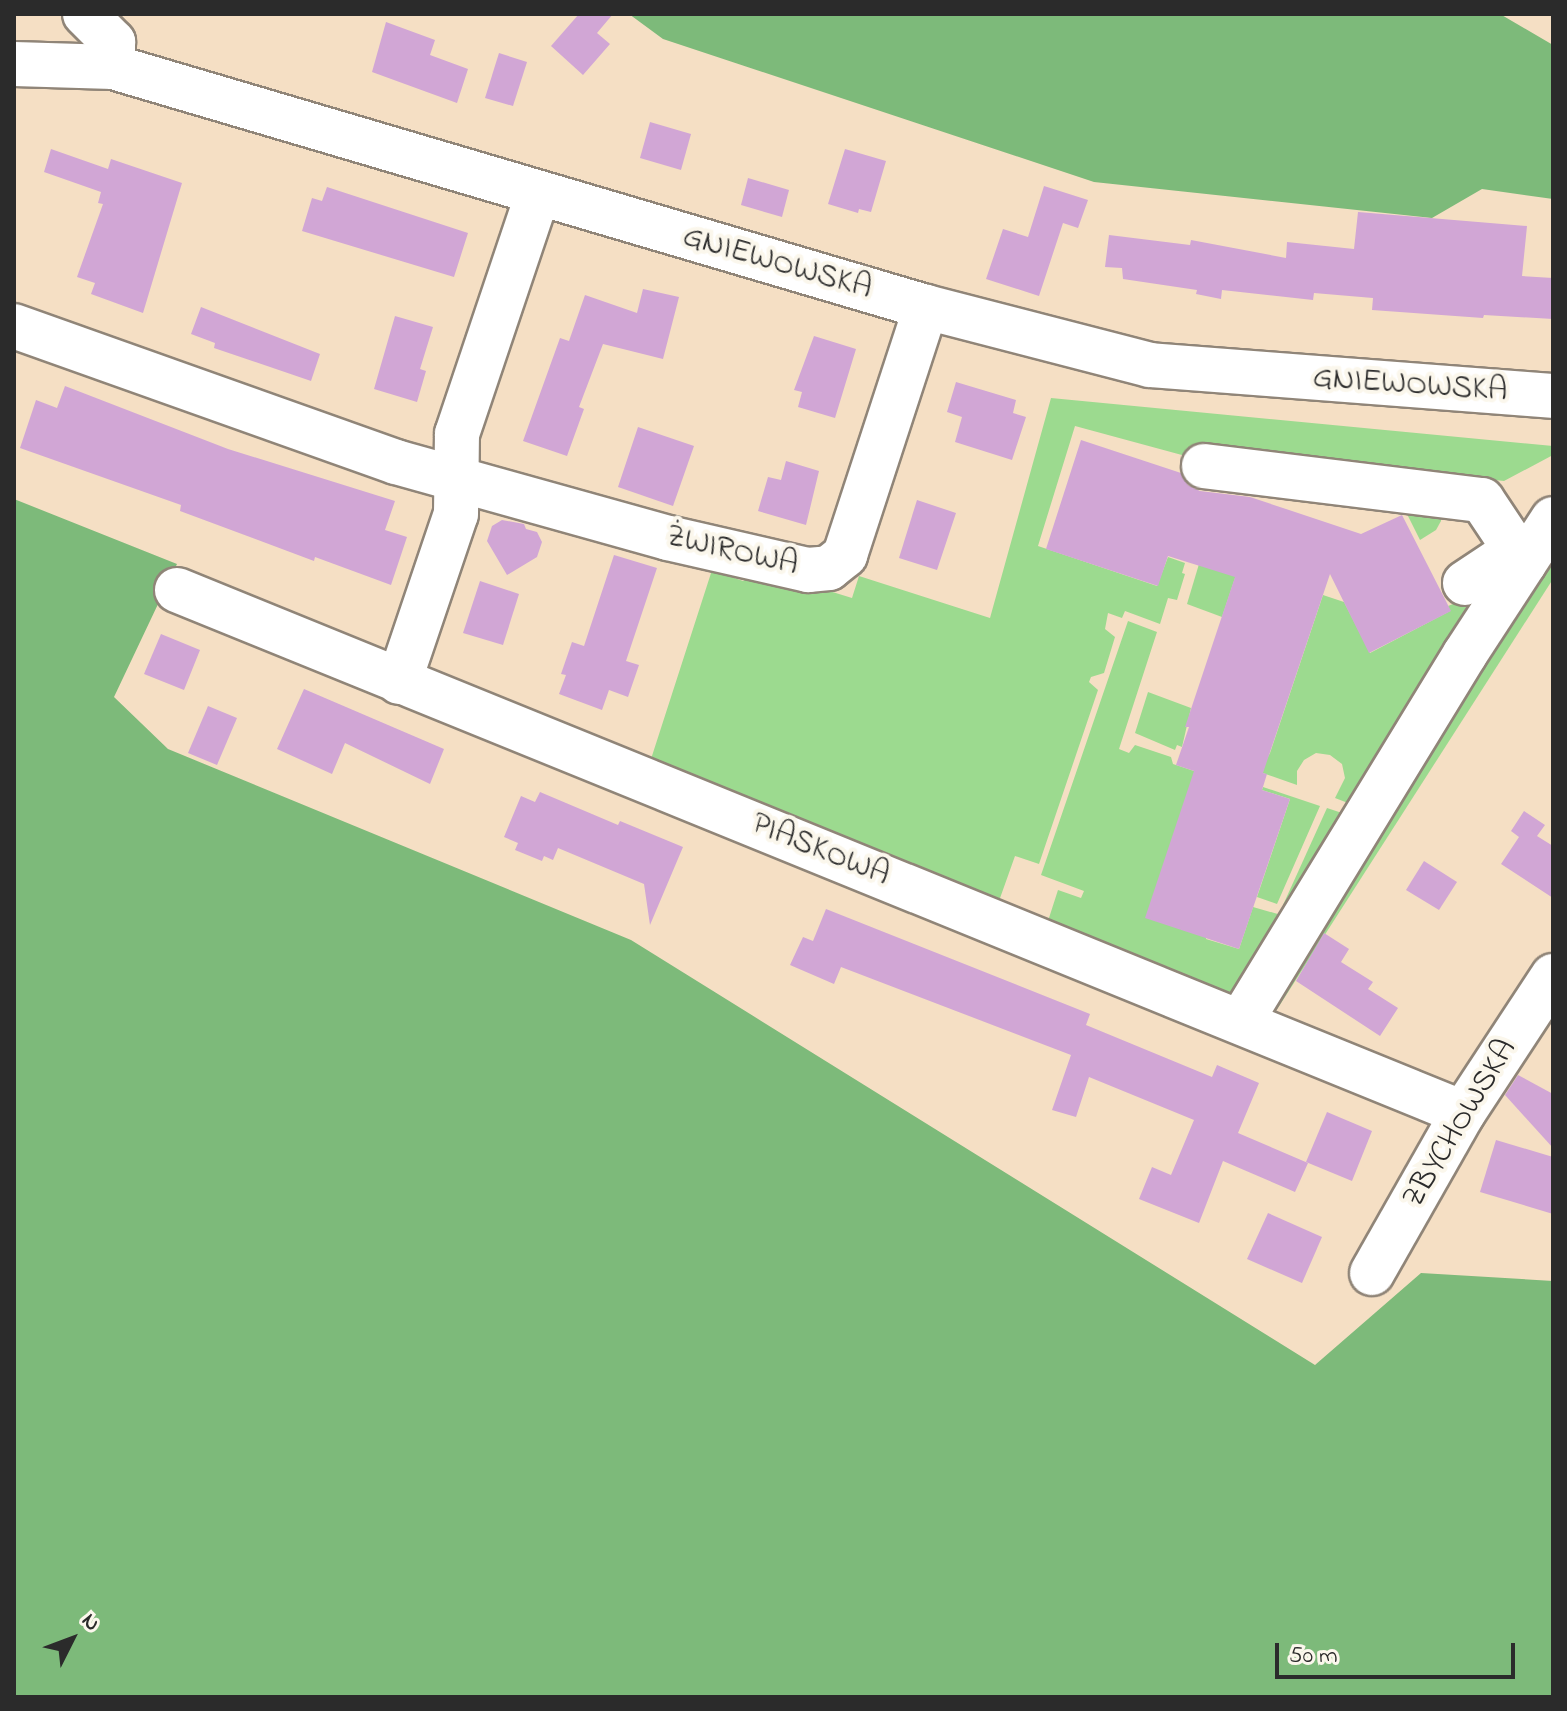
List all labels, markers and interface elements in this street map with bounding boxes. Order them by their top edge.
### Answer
street label: GNIEWOWSKA [678,219,876,309]
street label: GNIEWOWSKA [1311,360,1509,412]
street label: ŻWIROWA [662,518,802,586]
street label: PIASKOWA [745,806,895,896]
street label: ZBYCHOWSKA [1396,1033,1526,1215]
north arrow [32,1599,112,1679]
text: N [73,1607,107,1639]
scale bar [1279,1627,1519,1677]
text: 50 m [1289,1639,1338,1674]

